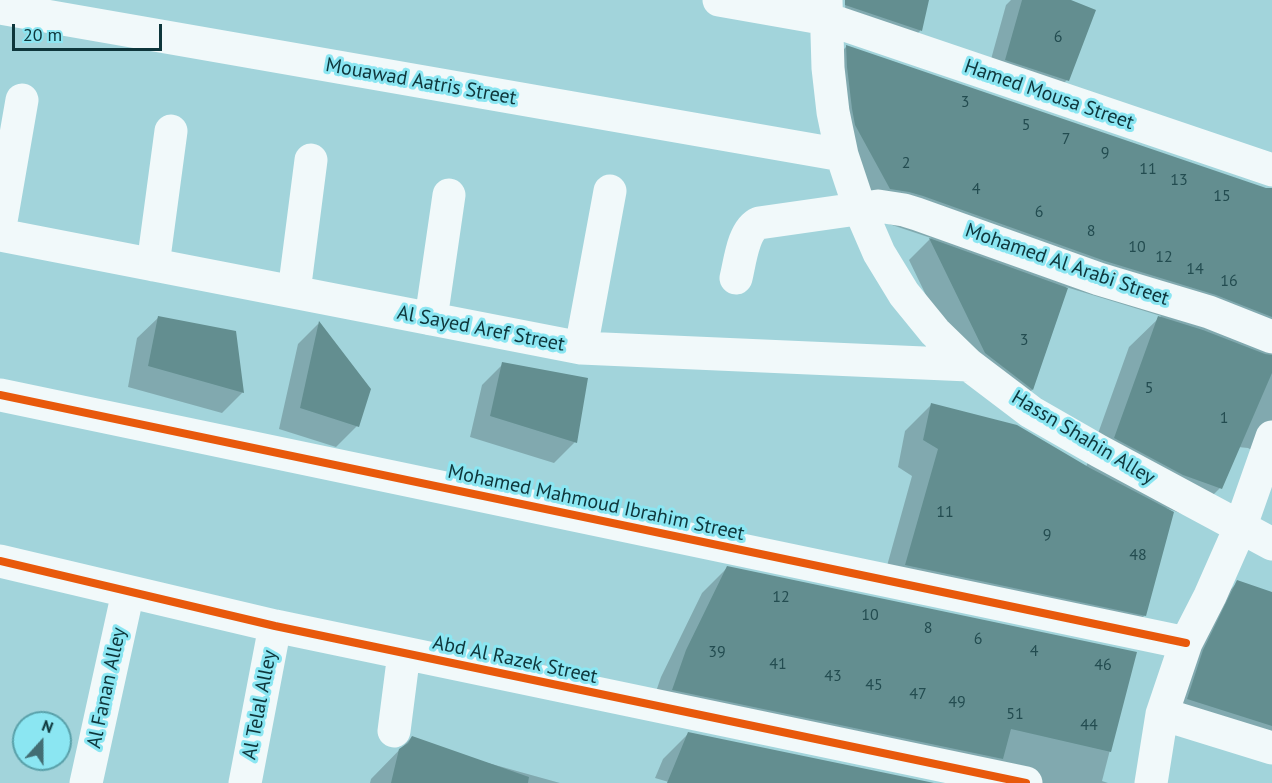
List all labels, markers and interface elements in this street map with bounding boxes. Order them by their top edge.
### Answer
scale bar [15,12,165,50]
text: 20 m [23,23,62,46]
house number: 6 [1054,27,1062,47]
street label: Mouawad Aatris Street [324,53,518,111]
street label: Hamed Mousa Street [961,55,1137,135]
house number: 3 [961,92,969,112]
house number: 5 [1022,115,1030,135]
house number: 7 [1062,129,1070,149]
house number: 9 [1101,143,1109,163]
house number: 2 [902,153,910,173]
house number: 11 [1139,159,1157,179]
house number: 13 [1170,170,1188,190]
house number: 4 [972,179,980,199]
house number: 15 [1213,186,1231,206]
house number: 6 [1035,202,1043,222]
street label: Mohamed Al Arabi Street [962,219,1172,311]
house number: 8 [1087,221,1095,241]
house number: 10 [1128,237,1146,257]
house number: 12 [1155,247,1173,267]
house number: 14 [1186,259,1204,279]
house number: 16 [1220,271,1238,291]
street label: Al Sayed Aref Street [395,301,567,357]
house number: 3 [1020,330,1028,350]
house number: 5 [1145,378,1153,398]
street label: Hassn Shahin Alley [1007,386,1159,490]
house number: 1 [1220,408,1228,428]
street label: Mohamed Mahmoud Ibrahim Street [445,460,747,546]
house number: 11 [936,502,954,522]
house number: 9 [1043,525,1051,545]
house number: 48 [1129,545,1147,565]
house number: 12 [772,587,790,607]
house number: 10 [861,605,879,625]
house number: 8 [924,618,932,638]
street label: Al Fanan Alley [83,625,131,751]
house number: 6 [974,629,982,649]
street label: Abd Al Razek Street [430,631,600,689]
house number: 4 [1030,641,1038,661]
house number: 39 [708,642,726,662]
street label: Al Telal Alley [238,648,282,762]
house number: 41 [769,654,787,674]
house number: 46 [1094,655,1112,675]
house number: 43 [824,666,842,686]
house number: 45 [865,675,883,695]
house number: 47 [909,684,927,704]
house number: 49 [948,692,966,712]
house number: 51 [1006,704,1024,724]
north arrow [12,711,72,771]
text: N [39,715,56,737]
house number: 44 [1080,715,1098,735]

